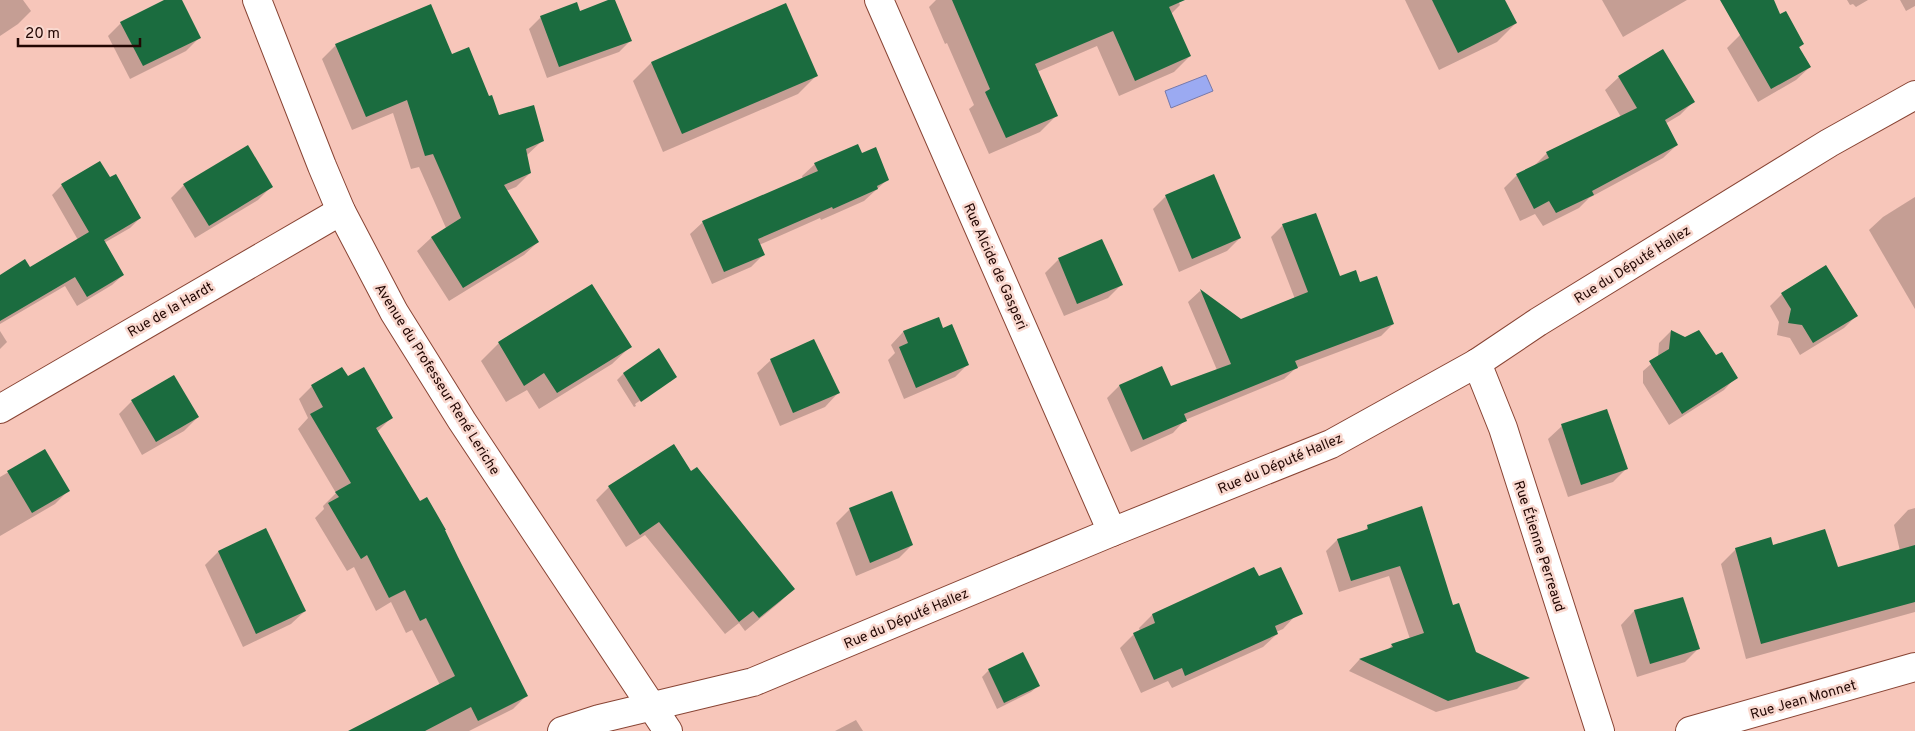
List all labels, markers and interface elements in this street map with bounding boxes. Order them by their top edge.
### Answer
scale bar [18,15,140,47]
text: 20 m [25,25,60,44]
street label: Rue Alcide de Gasperi [959,201,1030,332]
street label: Rue du Député Hallez [1571,223,1694,308]
street label: Rue de la Hardt [125,279,217,342]
street label: Avenue du Professeur René Leriche [371,281,503,479]
street label: Rue du Député Hallez [1216,430,1346,498]
street label: Rue Étienne Perreaud [1509,478,1569,614]
street label: Rue du Député Hallez [842,585,972,653]
street label: Rue Jean Monnet [1748,677,1858,724]

